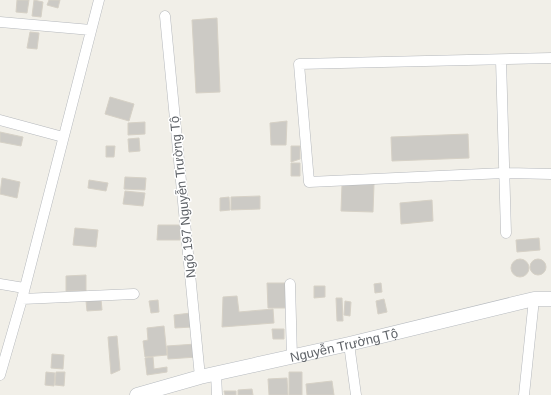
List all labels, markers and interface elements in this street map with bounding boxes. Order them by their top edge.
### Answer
street label: Ngõ 197 Nguyễn Trường Tộ [167,115,198,279]
street label: Nguyễn Trường Tộ [289,325,399,365]

